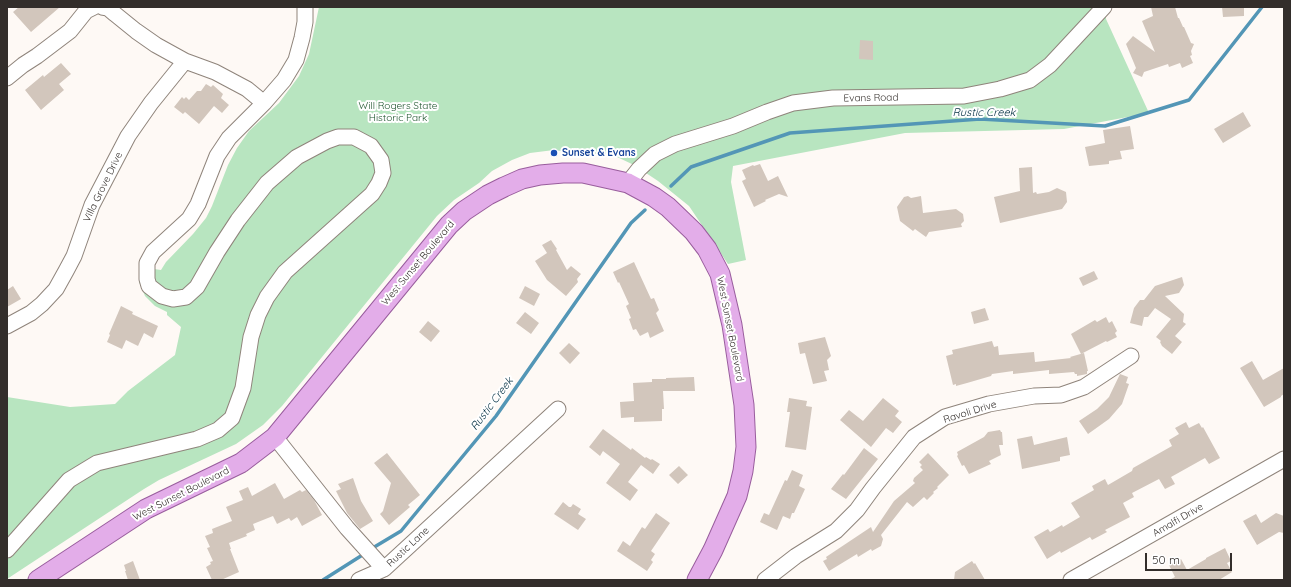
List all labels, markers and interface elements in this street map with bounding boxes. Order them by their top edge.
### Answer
street label: Evans Road [843,92,899,104]
park label: Will Rogers State Historic Park [359,100,437,124]
water label: Rustic Creek [953,106,1015,120]
place label: Sunset & Evans [562,147,636,159]
marker: Sunset & Evans [549,148,559,158]
street label: Villa Grove Drive [81,150,125,224]
street label: West Sunset Boulevard [379,218,457,308]
street label: West Sunset Boulevard [714,276,746,382]
water label: Rustic Creek [468,375,516,433]
street label: Ravoli Drive [942,398,998,426]
street label: West Sunset Boulevard [131,464,231,524]
street label: Amalfi Drive [1151,501,1205,539]
street label: Rustic Lane [384,524,432,570]
scale bar [1147,545,1234,571]
text: 50 m [1152,552,1180,567]

